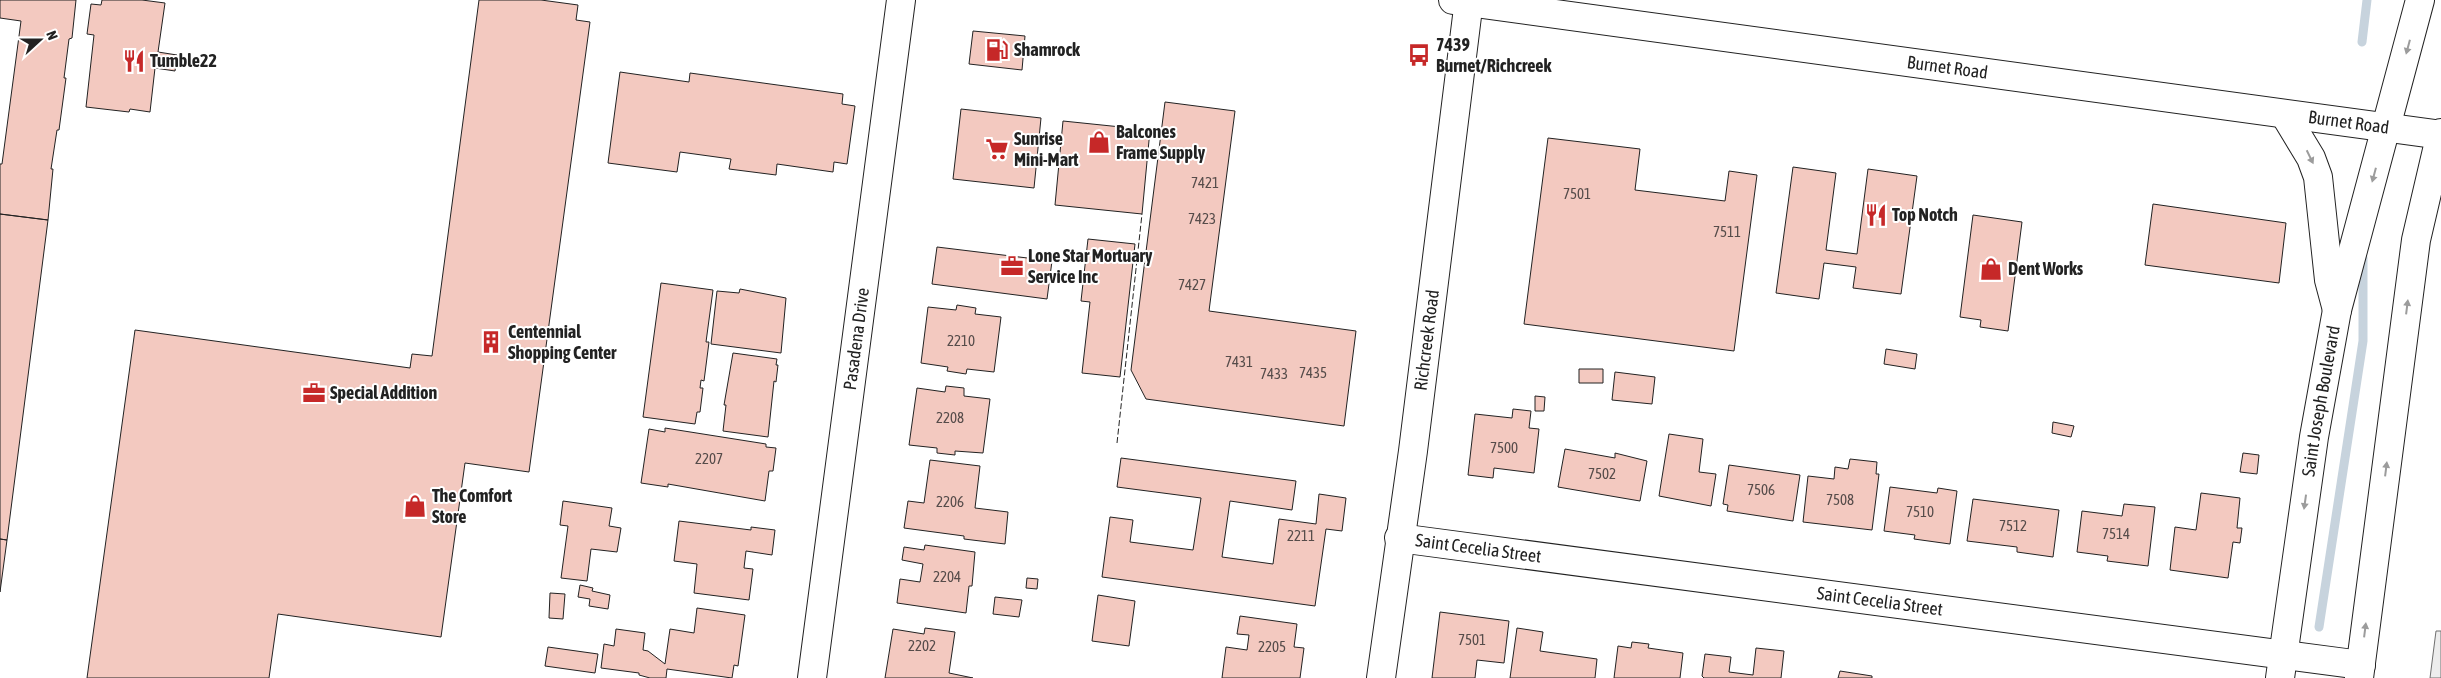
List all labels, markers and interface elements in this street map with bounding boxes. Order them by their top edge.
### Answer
north arrow [15,15,65,65]
text: N [43,29,61,42]
place label: 7439 Burnet/Richcreek [1436,34,1552,76]
fuel station icon: Shamrock [984,37,1010,63]
place label: Shamrock [1014,39,1081,60]
one-way arrow [2403,40,2411,55]
bus stop icon: 7439 Burnet/Richcreek [1406,42,1432,68]
restaurant icon: Tumble22 [121,48,147,74]
place label: Tumble22 [150,50,217,71]
street label: Burnet Road [1906,51,1989,83]
street label: Burnet Road [2307,106,2391,138]
place label: Balcones Frame Supply [1116,121,1206,163]
place label: Sunrise Mini-Mart [1014,128,1079,170]
shop icon: Balcones Frame Supply [1086,129,1112,155]
supermarket icon: Sunrise Mini-Mart [984,136,1010,162]
one-way arrow [2306,150,2314,164]
one-way arrow [2369,168,2377,183]
house number: 7421 [1191,174,1219,191]
house number: 7501 [1563,185,1591,202]
restaurant icon: Top Notch [1863,202,1889,228]
place label: Top Notch [1892,204,1958,225]
house number: 7423 [1188,210,1216,227]
house number: 7511 [1713,223,1741,240]
place label: Lone Star Mortuary Service Inc [1028,245,1153,287]
office icon: Lone Star Mortuary Service Inc [999,253,1025,279]
shop icon: Dent Works [1978,256,2004,282]
place label: Dent Works [2008,258,2084,279]
house number: 7427 [1178,276,1206,293]
street label: Pasadena Drive [839,286,873,391]
street label: Richcreek Road [1410,288,1443,392]
one-way arrow [2403,299,2411,315]
place label: Centennial Shopping Center [508,321,617,363]
street label: Saint Joseph Boulevard [2298,324,2344,478]
building icon: Centennial Shopping Center [478,329,504,355]
house number: 2210 [947,332,975,349]
house number: 7431 [1225,353,1253,370]
house number: 7435 [1299,364,1327,381]
house number: 7433 [1260,365,1288,382]
office icon: Special Addition [301,380,327,406]
place label: Special Addition [330,382,437,403]
house number: 2208 [936,409,964,426]
house number: 7500 [1490,439,1518,456]
house number: 2207 [695,450,723,467]
one-way arrow [2382,460,2390,476]
house number: 7502 [1588,465,1616,482]
house number: 7506 [1747,481,1775,498]
place label: The Comfort Store [432,485,513,527]
house number: 7508 [1826,491,1854,508]
shop icon: The Comfort Store [402,493,428,519]
house number: 2206 [936,493,964,510]
one-way arrow [2301,495,2309,511]
house number: 7510 [1906,503,1934,520]
house number: 7512 [1999,517,2027,534]
house number: 7514 [2102,525,2130,542]
house number: 2211 [1287,527,1315,544]
street label: Saint Cecelia Street [1414,529,1543,567]
house number: 2204 [933,568,961,585]
street label: Saint Cecelia Street [1816,582,1944,620]
one-way arrow [2362,621,2370,637]
house number: 7501 [1458,631,1486,648]
house number: 2202 [908,637,936,654]
house number: 2205 [1258,638,1286,655]

